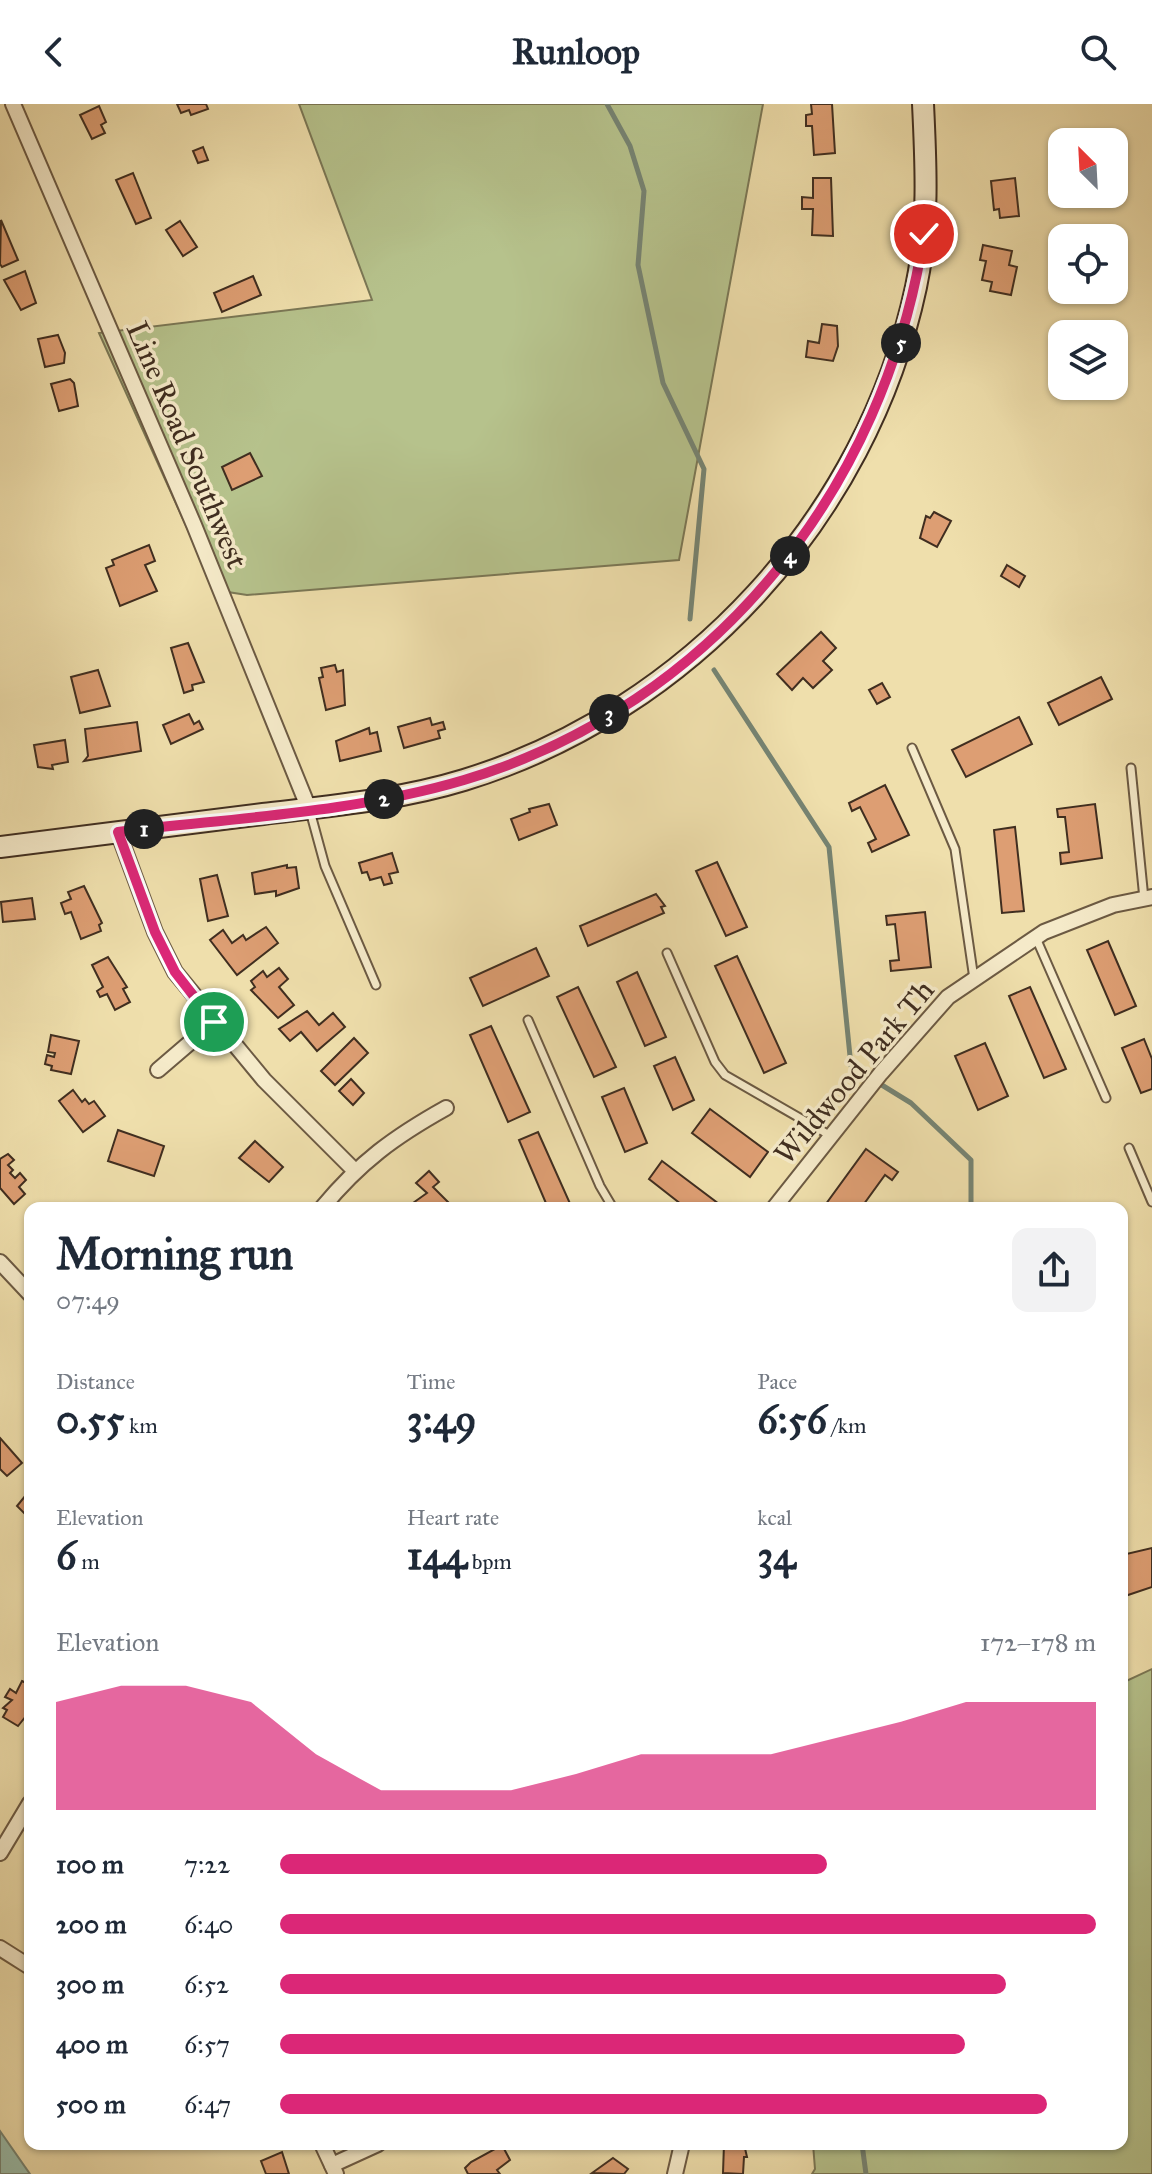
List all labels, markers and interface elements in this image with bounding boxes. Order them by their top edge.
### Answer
icon: back [32,30,76,74]
text: Runloop [512,30,640,74]
icon: search [1076,30,1120,74]
north arrow [1048,128,1128,208]
map controls [1048,128,1128,400]
pin [890,200,958,268]
icon: check [902,212,946,256]
button: locate [1048,224,1128,304]
street label: Line Road Southwest [119,316,255,574]
button: layers [1048,320,1128,400]
pin: 5 [881,323,921,363]
text: 5 [896,329,906,356]
pin: 4 [770,536,810,576]
text: 4 [784,542,796,569]
pin: 3 [589,694,629,734]
text: 3 [605,700,613,727]
pin: 2 [364,779,404,819]
text: 2 [379,785,389,812]
pin: 1 [124,809,164,849]
text: 1 [140,815,148,842]
street label: Wildwood Park Th [767,972,942,1171]
pin [180,988,248,1056]
icon: arrive [192,1000,236,1044]
text: Morning run [56,1227,293,1281]
button: share [1012,1228,1096,1312]
text: 07:49 [56,1284,120,1316]
text: Distance [56,1368,135,1395]
text: Time [407,1368,455,1395]
text: Pace [757,1368,797,1395]
text: 0.55 [56,1395,124,1444]
text: 3:49 [407,1395,477,1444]
text: 6:56 [757,1395,827,1444]
text: km [124,1412,158,1439]
text: /km [827,1412,866,1439]
text: Elevation [56,1504,143,1531]
text: Heart rate [407,1504,499,1531]
text: kcal [757,1504,792,1531]
text: 6 [56,1531,77,1580]
text: 144 [407,1531,467,1580]
text: 34 [757,1531,796,1580]
text: m [77,1548,100,1575]
text: bpm [467,1548,512,1575]
text: Elevation [56,1626,159,1658]
text: 172–178 m [980,1626,1096,1658]
text: 100 m [56,1848,124,1880]
text: 7:22 [184,1848,230,1880]
text: 200 m [56,1908,127,1940]
text: 6:40 [184,1908,234,1940]
text: 300 m [56,1968,124,2000]
text: 6:52 [184,1968,229,2000]
text: 400 m [56,2028,128,2060]
text: 6:57 [184,2028,230,2060]
text: 500 m [56,2088,126,2120]
text: 6:47 [184,2088,231,2120]

